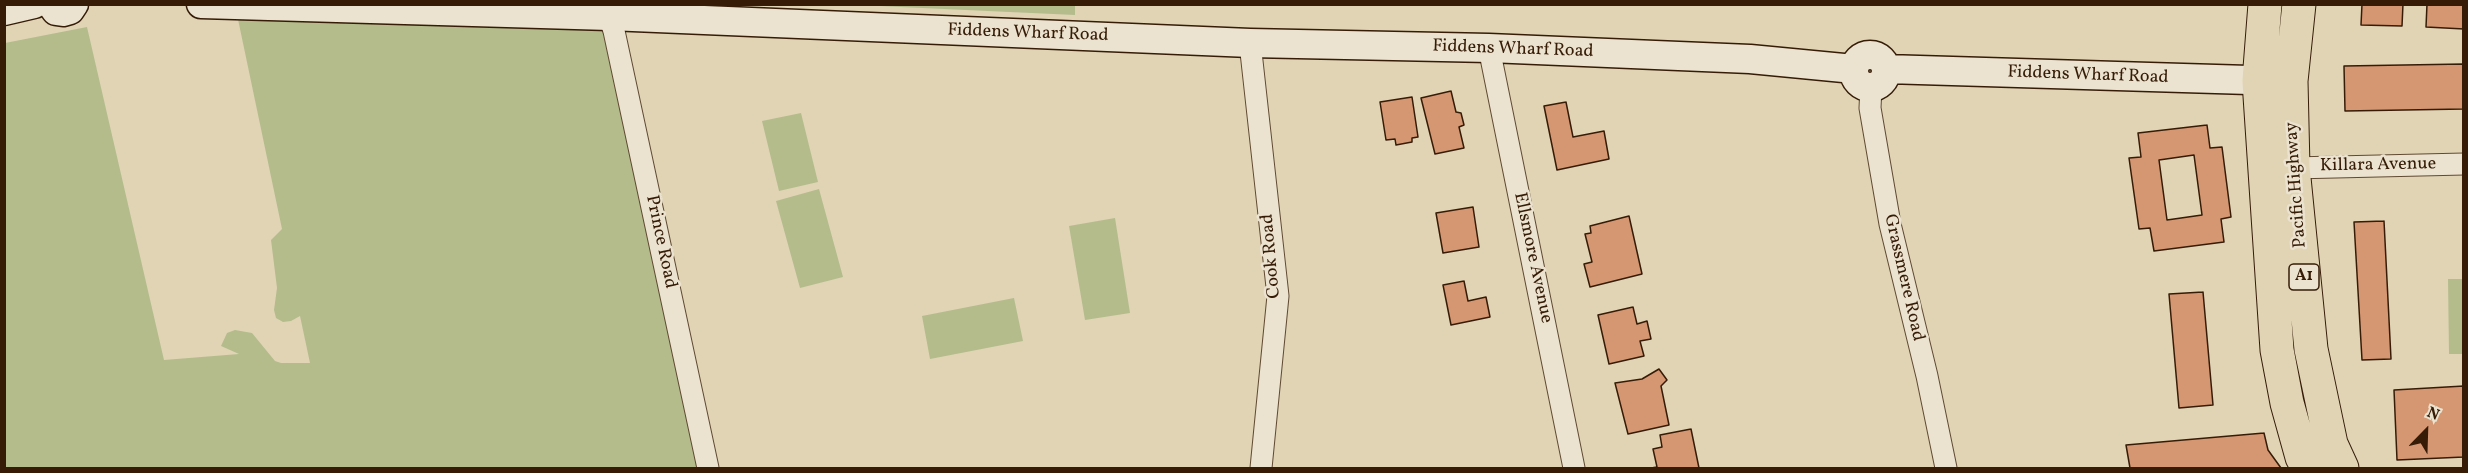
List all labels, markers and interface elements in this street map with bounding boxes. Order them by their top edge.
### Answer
street label: Fiddens Wharf Road [947,20,1109,48]
street label: Fiddens Wharf Road [1432,36,1594,64]
street label: Fiddens Wharf Road [2007,62,2169,90]
street label: Pacific Highway [2282,121,2312,249]
street label: Killara Avenue [2320,154,2436,178]
street label: Ellsmore Avenue [1508,191,1556,325]
street label: Prince Road [640,193,680,291]
street label: Grassmere Road [1878,212,1928,344]
street label: Cook Road [1258,213,1286,299]
road number: A1 [2289,264,2319,290]
north arrow [2396,401,2456,461]
text: N [2423,402,2443,427]

